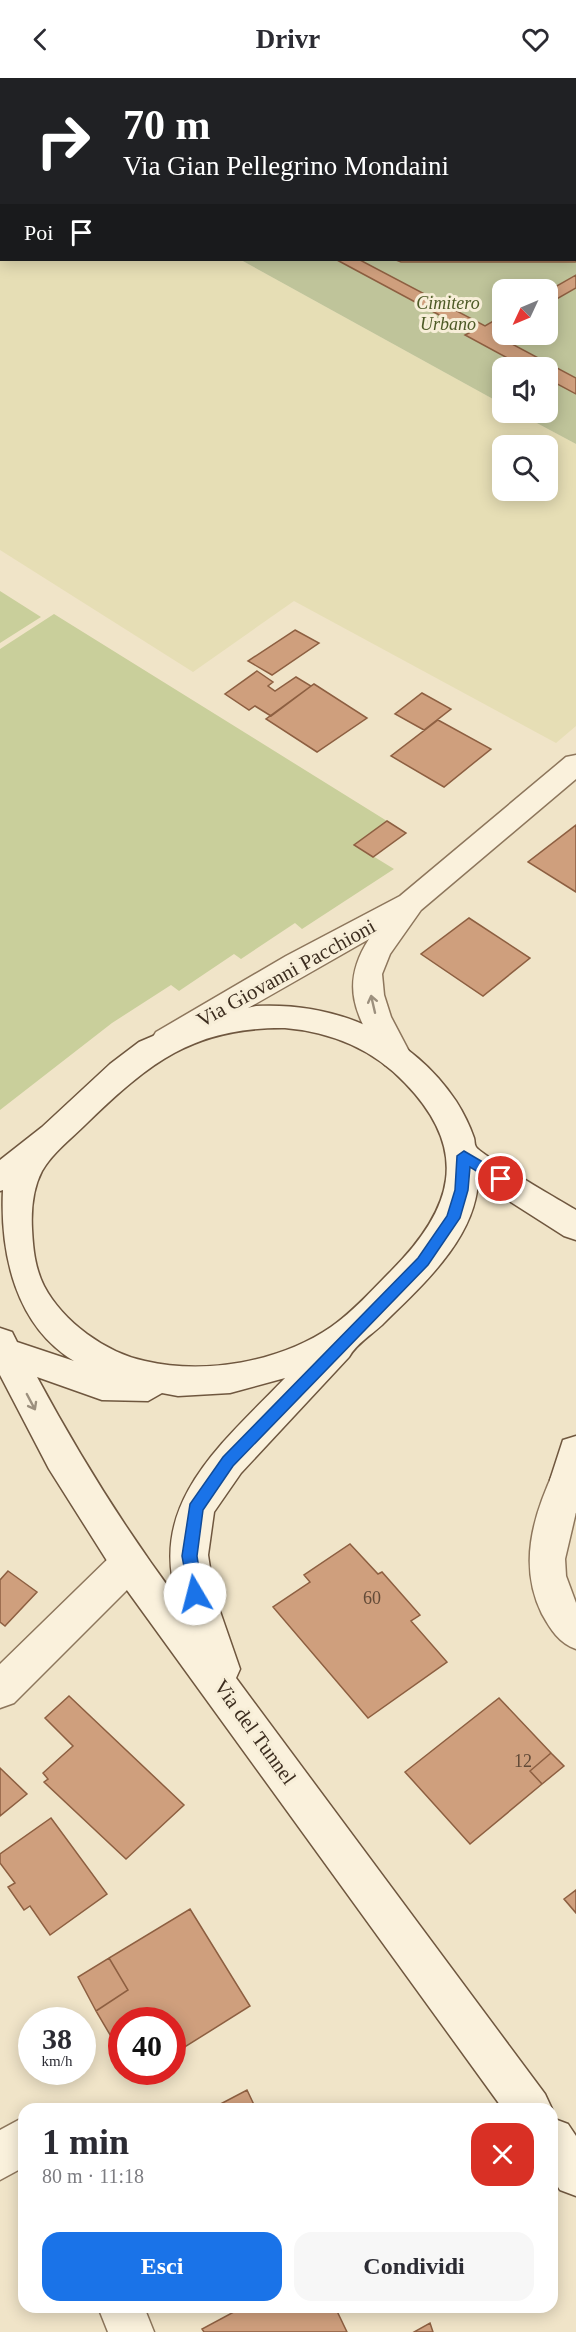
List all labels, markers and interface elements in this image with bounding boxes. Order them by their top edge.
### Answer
icon: back [24,23,57,56]
icon: heart [519,23,552,56]
text: Drivr [256,24,320,54]
icon: right [24,102,102,180]
text: 70 m [123,102,211,148]
text: Via Gian Pellegrino Mondaini [123,151,449,181]
icon: arrive [65,216,98,249]
text: Poi [24,220,53,245]
north arrow [492,279,558,345]
map controls [492,279,558,501]
park label: Cimitero Urbano [416,293,480,334]
button: sound [492,357,558,423]
button: search [492,435,558,501]
street label: Via Giovanni Pacchioni [192,914,380,1032]
one-way arrow [366,995,378,1014]
pin [475,1153,526,1204]
icon: arrive [484,1162,517,1195]
one-way arrow [25,1393,37,1410]
position arrow [163,1562,227,1626]
house number: 60 [363,1588,381,1608]
street label: Via del Tunnel [209,1675,301,1789]
house number: 12 [514,1751,532,1771]
speed limit sign: 40 [108,2007,186,2085]
text: 38 [42,2022,72,2055]
text: km/h [42,2053,72,2069]
text: 1 min [42,2122,129,2162]
button: close [471,2123,534,2186]
text: 80 m · 11:18 [42,2165,144,2187]
button: Esci [42,2232,282,2301]
button: Condividi [294,2232,534,2301]

